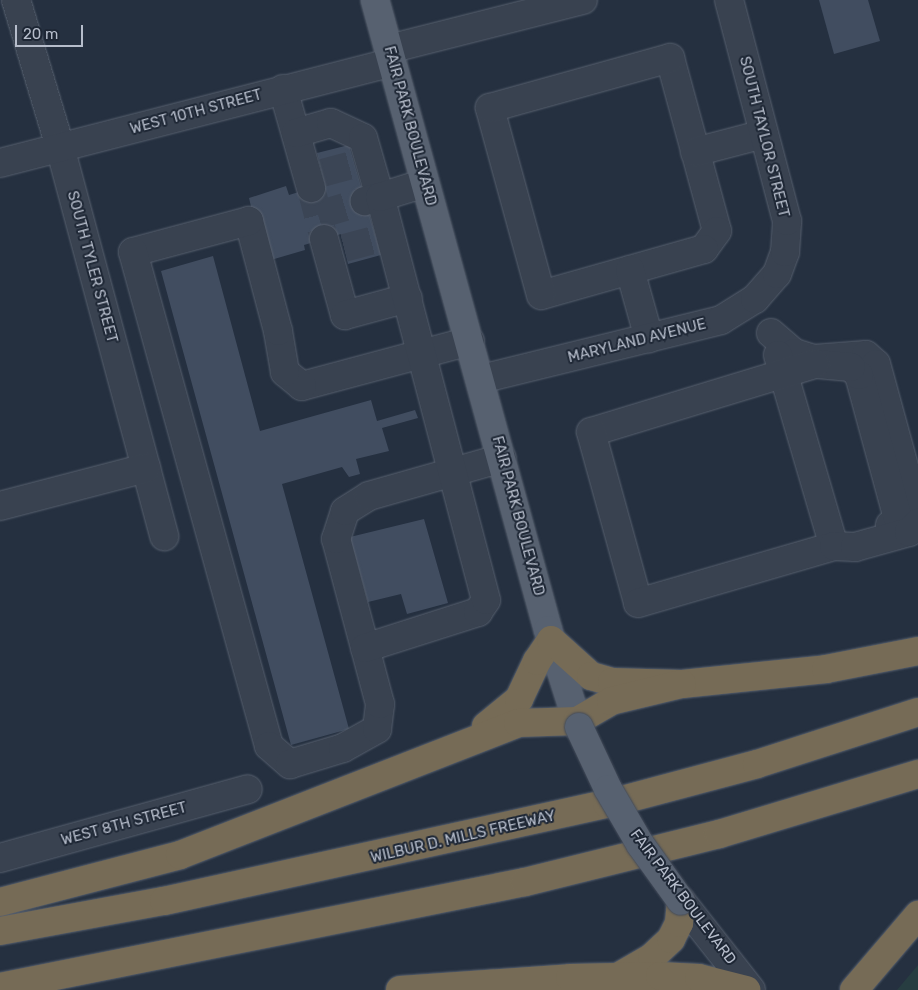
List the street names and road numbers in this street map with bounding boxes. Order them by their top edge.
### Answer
street label: FAIR PARK BOULEVARD [380,44,440,208]
street label: SOUTH TAYLOR STREET [735,54,793,220]
street label: WEST 10TH STREET [128,86,264,138]
street label: SOUTH TYLER STREET [63,189,121,345]
street label: MARYLAND AVENUE [566,315,708,367]
street label: FAIR PARK BOULEVARD [488,434,548,598]
street label: WEST 8TH STREET [59,798,189,850]
street label: WILBUR D. MILLS FREEWAY [369,807,557,867]
street label: FAIR PARK BOULEVARD [626,826,740,968]

